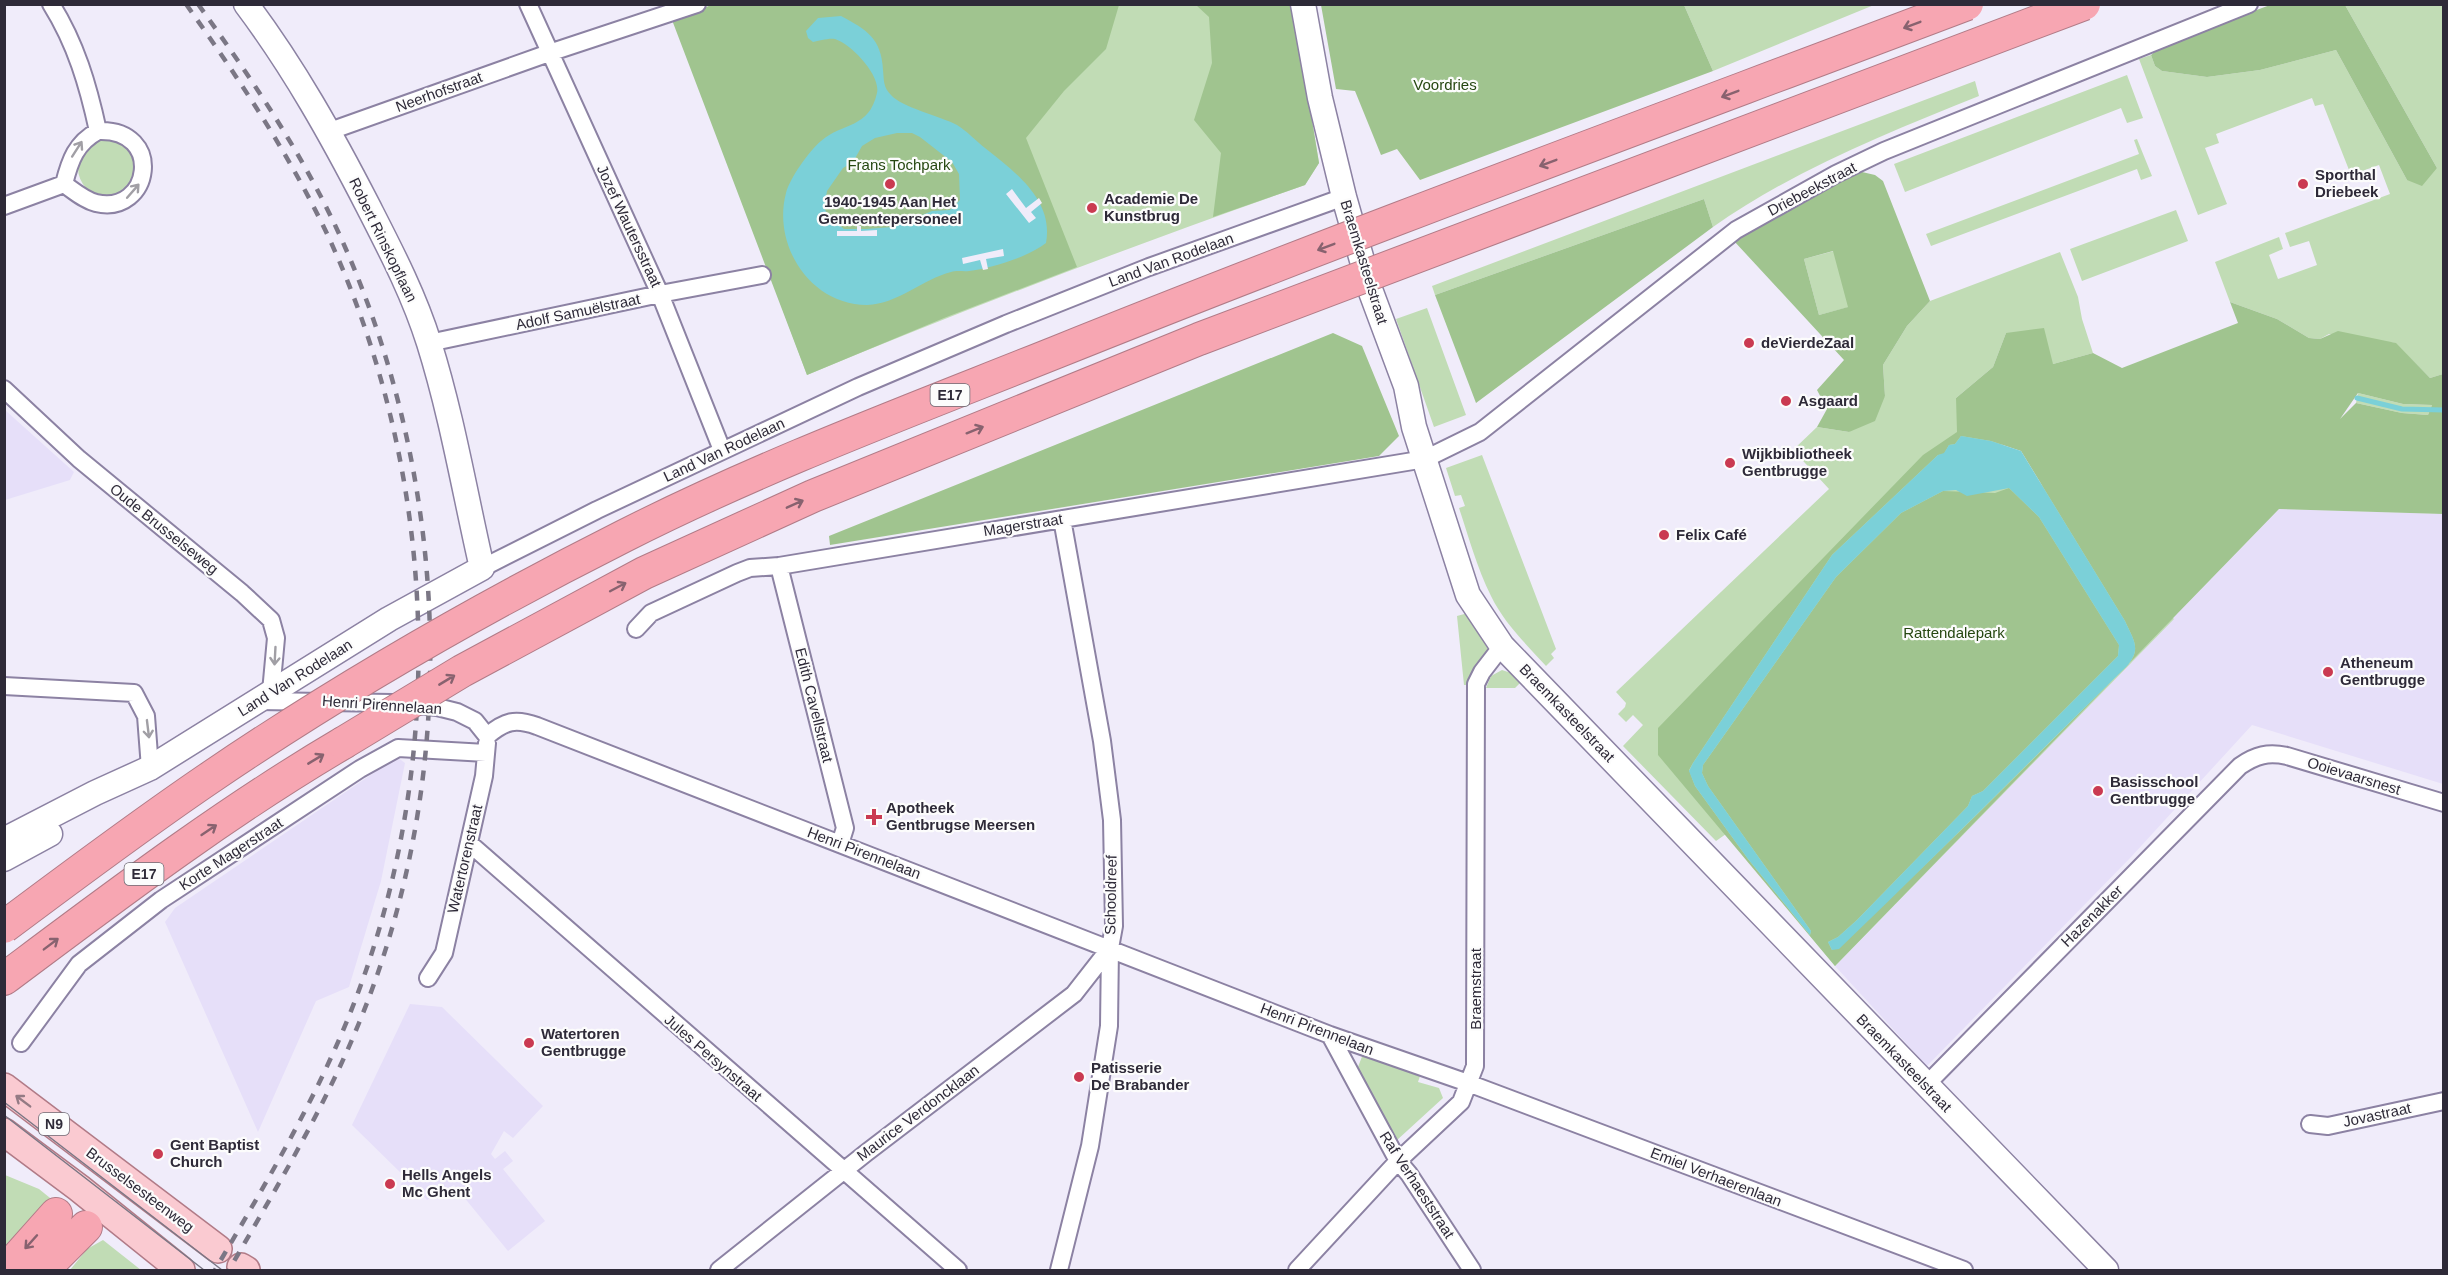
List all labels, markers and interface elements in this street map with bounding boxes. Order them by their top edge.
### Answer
one-way arrow [1904,21,1922,32]
street label: Neerhofstraat [393,68,485,115]
park label: Voordries [1413,76,1477,93]
one-way arrow [1721,90,1740,101]
one-way arrow [71,141,84,158]
park label: Frans Tochpark [847,156,951,173]
street label: Driebeekstraat [1765,158,1860,219]
one-way arrow [1539,159,1557,170]
street label: Jozef Wautersstraat [594,162,666,290]
place label: Sporthal Driebeek [2315,166,2379,200]
street label: Robert Rinskopflaan [346,175,421,305]
marker: 1940-1945 Aan Het Gemeentepersoneel [883,177,897,191]
marker: Sporthal Driebeek [2296,177,2310,191]
one-way arrow [126,184,140,199]
place label: Academie De Kunstbrug [1104,190,1198,224]
place label: 1940-1945 Aan Het Gemeentepersoneel [818,193,962,227]
street label: Braemkasteelstraat [1337,198,1392,327]
marker: Academie De Kunstbrug [1085,201,1099,215]
street label: Land Van Rodelaan [1106,229,1236,290]
one-way arrow [1317,243,1336,254]
street label: Adolf Samuëlstraat [514,290,642,333]
place label: deVierdeZaal [1761,334,1854,351]
marker: deVierdeZaal [1742,336,1756,350]
road number: E17 [930,384,970,406]
place label: Asgaard [1798,392,1858,409]
marker: Asgaard [1779,394,1793,408]
street label: Land Van Rodelaan [661,414,787,485]
one-way arrow [965,424,984,435]
place label: Wijkbibliotheek Gentbrugge [1742,445,1853,479]
marker: Wijkbibliotheek Gentbrugge [1723,456,1737,470]
street label: Oude Brusselseweg [107,480,222,577]
one-way arrow [785,498,803,509]
street label: Magerstraat [982,510,1065,539]
place label: Felix Café [1676,526,1747,543]
marker: Felix Café [1657,528,1671,542]
one-way arrow [609,581,626,593]
park label: Rattendalepark [1903,624,2005,641]
street label: Land Van Rodelaan [234,636,355,720]
one-way arrow [269,645,280,665]
street label: Edith Cavellstraat [792,646,837,765]
place label: Atheneum Gentbrugge [2340,654,2425,688]
street label: Braemkasteelstraat [1516,660,1619,766]
marker: Atheneum Gentbrugge [2321,665,2335,679]
one-way arrow [438,674,455,686]
street label: Henri Pirennelaan [322,692,443,717]
one-way arrow [143,718,154,738]
one-way arrow [307,753,324,765]
street label: Ooievaarsnest [2305,753,2404,798]
place label: Basisschool Gentbrugge [2110,773,2198,807]
marker: Basisschool Gentbrugge [2091,784,2105,798]
place label: Apotheek Gentbrugse Meersen [886,799,1035,833]
street label: Watertorenstraat [444,802,485,915]
marker: Apotheek Gentbrugse Meersen [867,810,881,824]
street label: Korte Magerstraat [176,813,286,893]
street label: Henri Pirennelaan [805,823,923,882]
one-way arrow [201,824,217,836]
street label: Schooldreef [1101,854,1120,935]
road number: E17 [124,863,164,885]
street label: Hazenakker [2057,881,2126,950]
one-way arrow [43,938,59,950]
street label: Braemstraat [1467,947,1484,1030]
street label: Henri Pirennelaan [1258,999,1376,1058]
street label: Braemkasteelstraat [1853,1010,1956,1116]
street label: Jules Persynstraat [661,1011,766,1105]
place label: Watertoren Gentbrugge [541,1025,626,1059]
marker: Watertoren Gentbrugge [522,1036,536,1050]
place label: Patisserie De Brabander [1091,1059,1190,1093]
street label: Maurice Verdoncklaan [853,1061,982,1164]
marker: Patisserie De Brabander [1072,1070,1086,1084]
one-way arrow [15,1094,31,1107]
street label: Jovastraat [2341,1099,2413,1130]
road number: N9 [39,1113,69,1135]
street label: Raf Verhaeststraat [1376,1128,1459,1242]
place label: Gent Baptist Church [170,1136,259,1170]
street label: Brusselsesteenweg [83,1144,197,1236]
street label: Emiel Verhaerenlaan [1648,1144,1784,1209]
marker: Gent Baptist Church [151,1147,165,1161]
place label: Hells Angels Mc Ghent [402,1166,491,1200]
marker: Hells Angels Mc Ghent [383,1177,397,1191]
one-way arrow [24,1234,38,1249]

